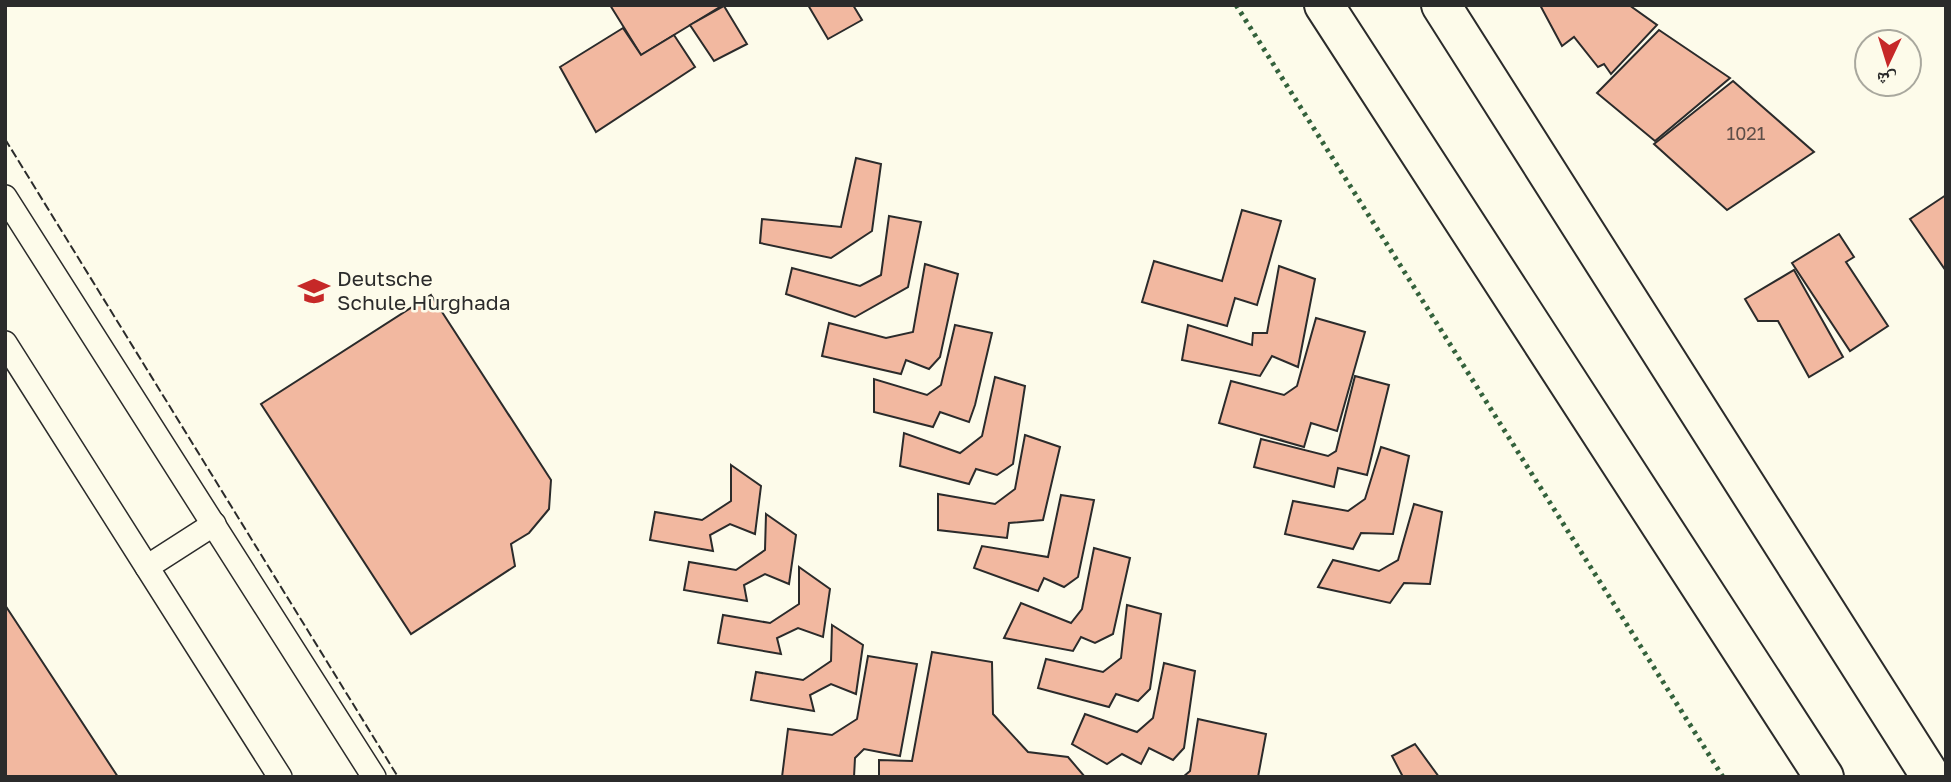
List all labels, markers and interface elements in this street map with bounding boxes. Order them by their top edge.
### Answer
north arrow [1853,28,1923,98]
text: ش [1876,67,1898,93]
house number: 1021 [1726,122,1766,144]
place label: Deutsche Schule Hurghada [337,265,511,315]
school or university icon: Deutsche Schule Hurghada [297,274,331,308]

